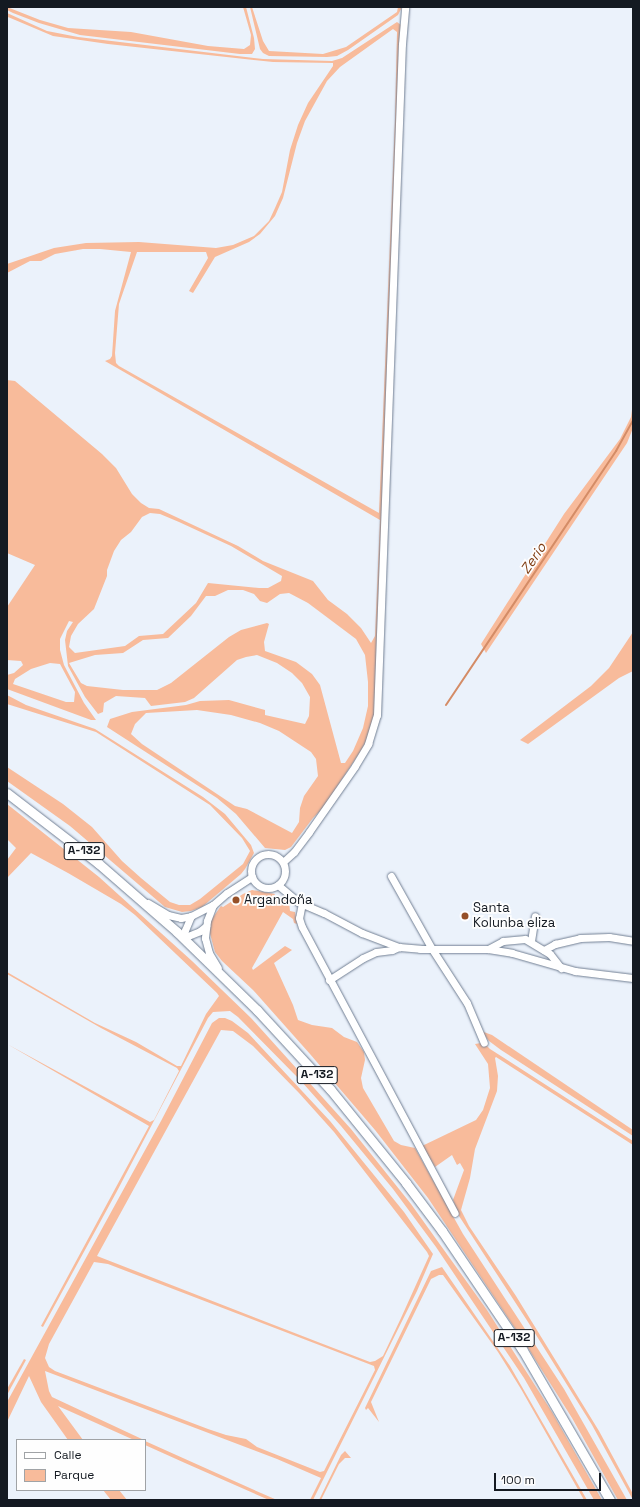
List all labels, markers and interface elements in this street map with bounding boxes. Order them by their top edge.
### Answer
water label: Zerio [517,539,549,577]
road number: A-132 [63,841,105,861]
place label: Argandoña [244,892,312,908]
marker: Argandoña [231,895,241,905]
place label: Santa Kolunba eliza [473,901,555,932]
marker: Santa Kolunba eliza [460,911,470,921]
road number: A-132 [296,1065,338,1085]
road number: A-132 [493,1328,535,1348]
legend [16,1439,146,1491]
text: Calle [54,1447,82,1463]
scale bar [496,1465,603,1491]
text: Parque [54,1467,94,1483]
text: 100 m [501,1472,535,1488]

